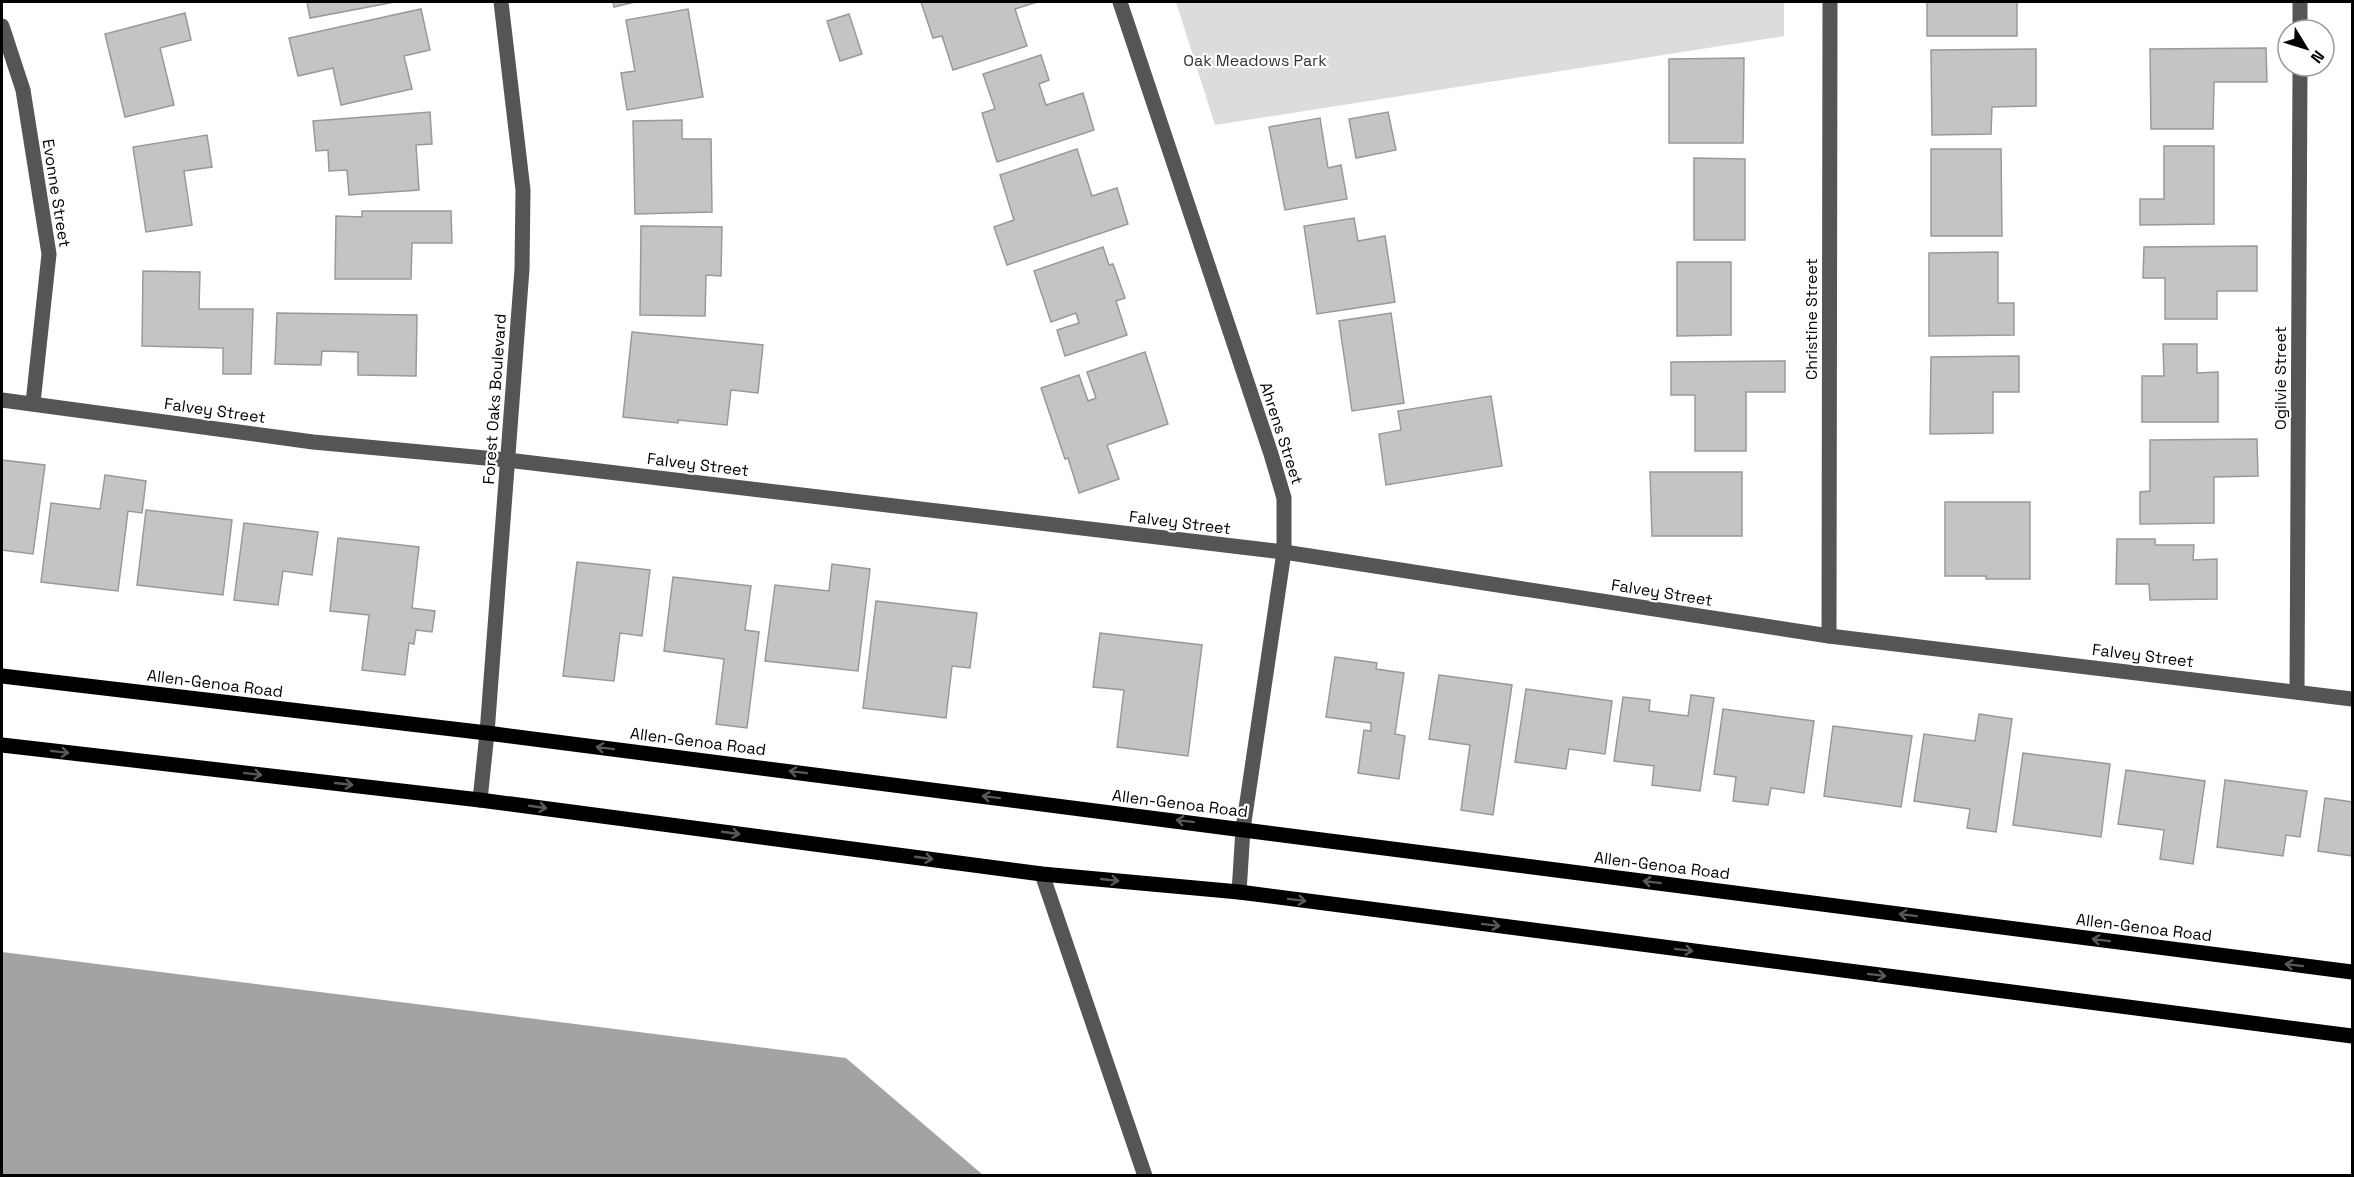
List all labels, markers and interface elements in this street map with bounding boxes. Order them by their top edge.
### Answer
north arrow [2276,18,2336,78]
text: N [2306,46,2329,68]
park label: Oak Meadows Park [1183,50,1327,71]
street label: Evonne Street [38,137,75,249]
street label: Christine Street [1801,258,1822,380]
street label: Forest Oaks Boulevard [478,313,511,485]
street label: Ogilvie Street [2270,326,2291,430]
street label: Ahrens Street [1255,379,1308,487]
street label: Falvey Street [163,393,267,428]
street label: Falvey Street [646,448,750,481]
street label: Falvey Street [1128,506,1232,539]
street label: Falvey Street [1610,574,1714,611]
street label: Falvey Street [2091,639,2195,672]
street label: Allen-Genoa Road [146,665,284,702]
street label: Allen-Genoa Road [629,723,767,760]
one-way arrow [595,742,615,753]
one-way arrow [49,746,69,757]
one-way arrow [789,767,808,778]
one-way arrow [243,769,263,780]
one-way arrow [334,779,354,790]
street label: Allen-Genoa Road [1111,785,1249,822]
one-way arrow [982,791,1002,802]
one-way arrow [527,802,547,813]
one-way arrow [1175,816,1195,827]
one-way arrow [721,827,740,838]
street label: Allen-Genoa Road [1593,847,1731,884]
one-way arrow [914,853,934,864]
one-way arrow [1100,875,1120,886]
one-way arrow [1642,876,1662,887]
one-way arrow [1287,895,1307,906]
one-way arrow [1898,909,1918,920]
street label: Allen-Genoa Road [2075,909,2213,946]
one-way arrow [1480,919,1500,930]
one-way arrow [2092,934,2112,945]
one-way arrow [1674,944,1693,955]
one-way arrow [2285,959,2305,970]
one-way arrow [1867,969,1887,980]

